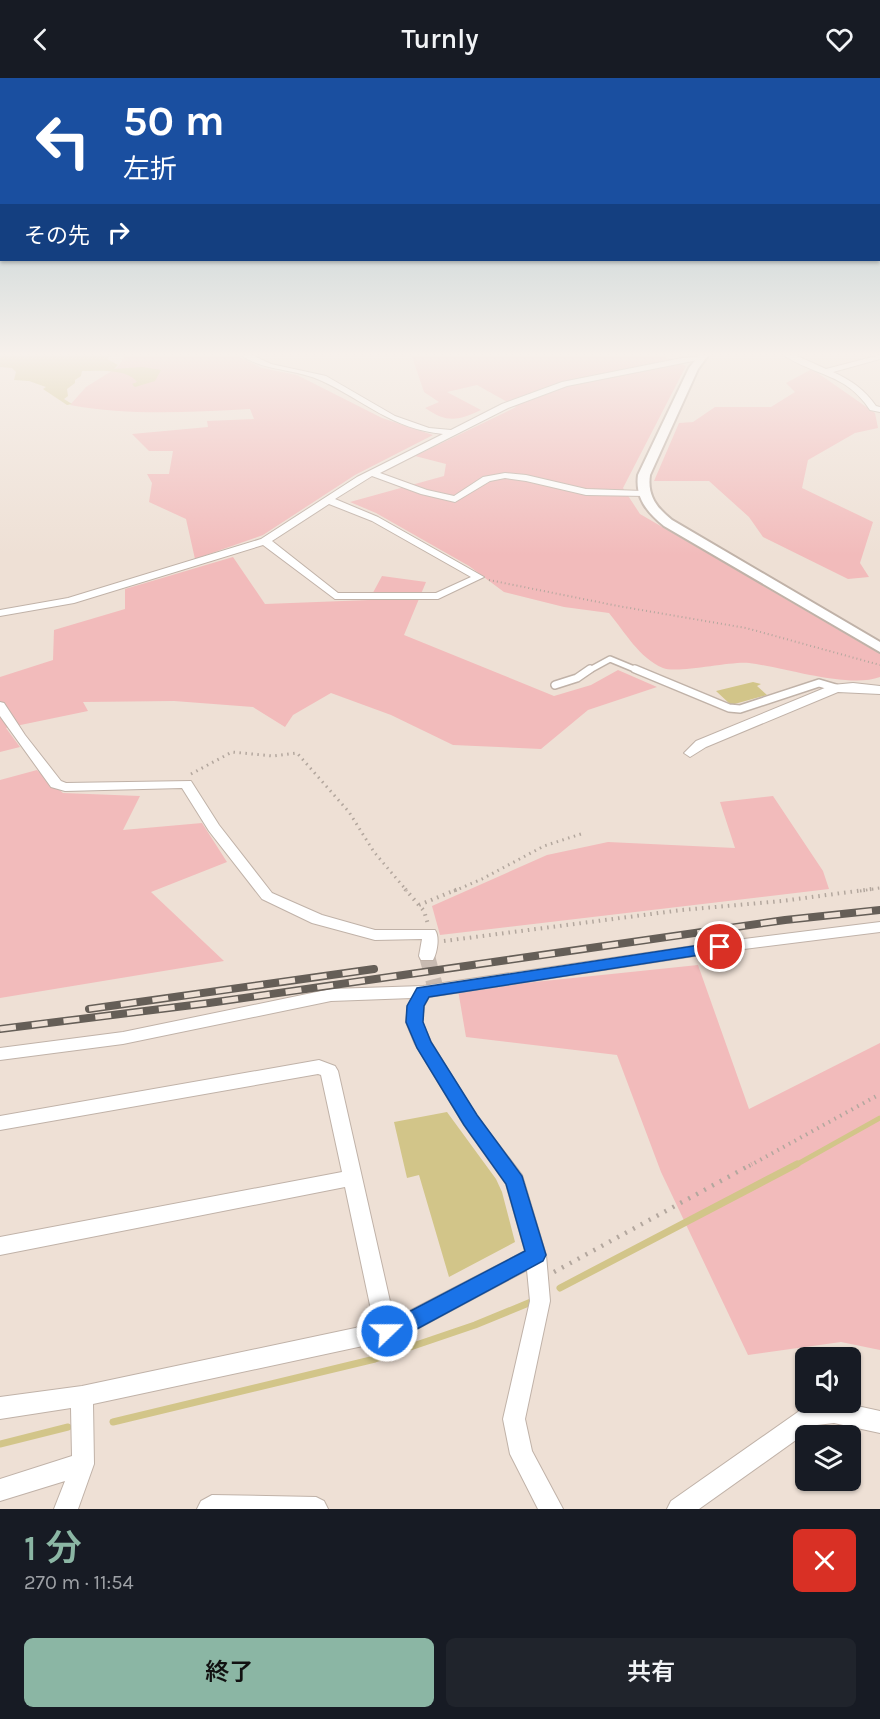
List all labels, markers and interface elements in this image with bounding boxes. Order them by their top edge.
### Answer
icon: back [24,23,57,56]
text: Turnly [401,23,479,55]
icon: heart [823,23,856,56]
text: 50 m [123,96,225,146]
icon: left [24,102,102,180]
text: 左折 [123,153,177,185]
icon: right [102,216,135,249]
text: その先 [24,223,90,249]
pin [694,921,745,972]
icon: arrive [703,930,736,963]
position arrow [355,1299,419,1363]
map controls [795,1347,861,1491]
button: sound [795,1347,861,1413]
button: layers [795,1425,861,1491]
text: 1 分 [24,1527,82,1569]
button: close [793,1529,856,1592]
text: 270 m · 11:54 [24,1571,134,1594]
button: 終了 [24,1638,434,1707]
button: 共有 [446,1638,856,1707]

